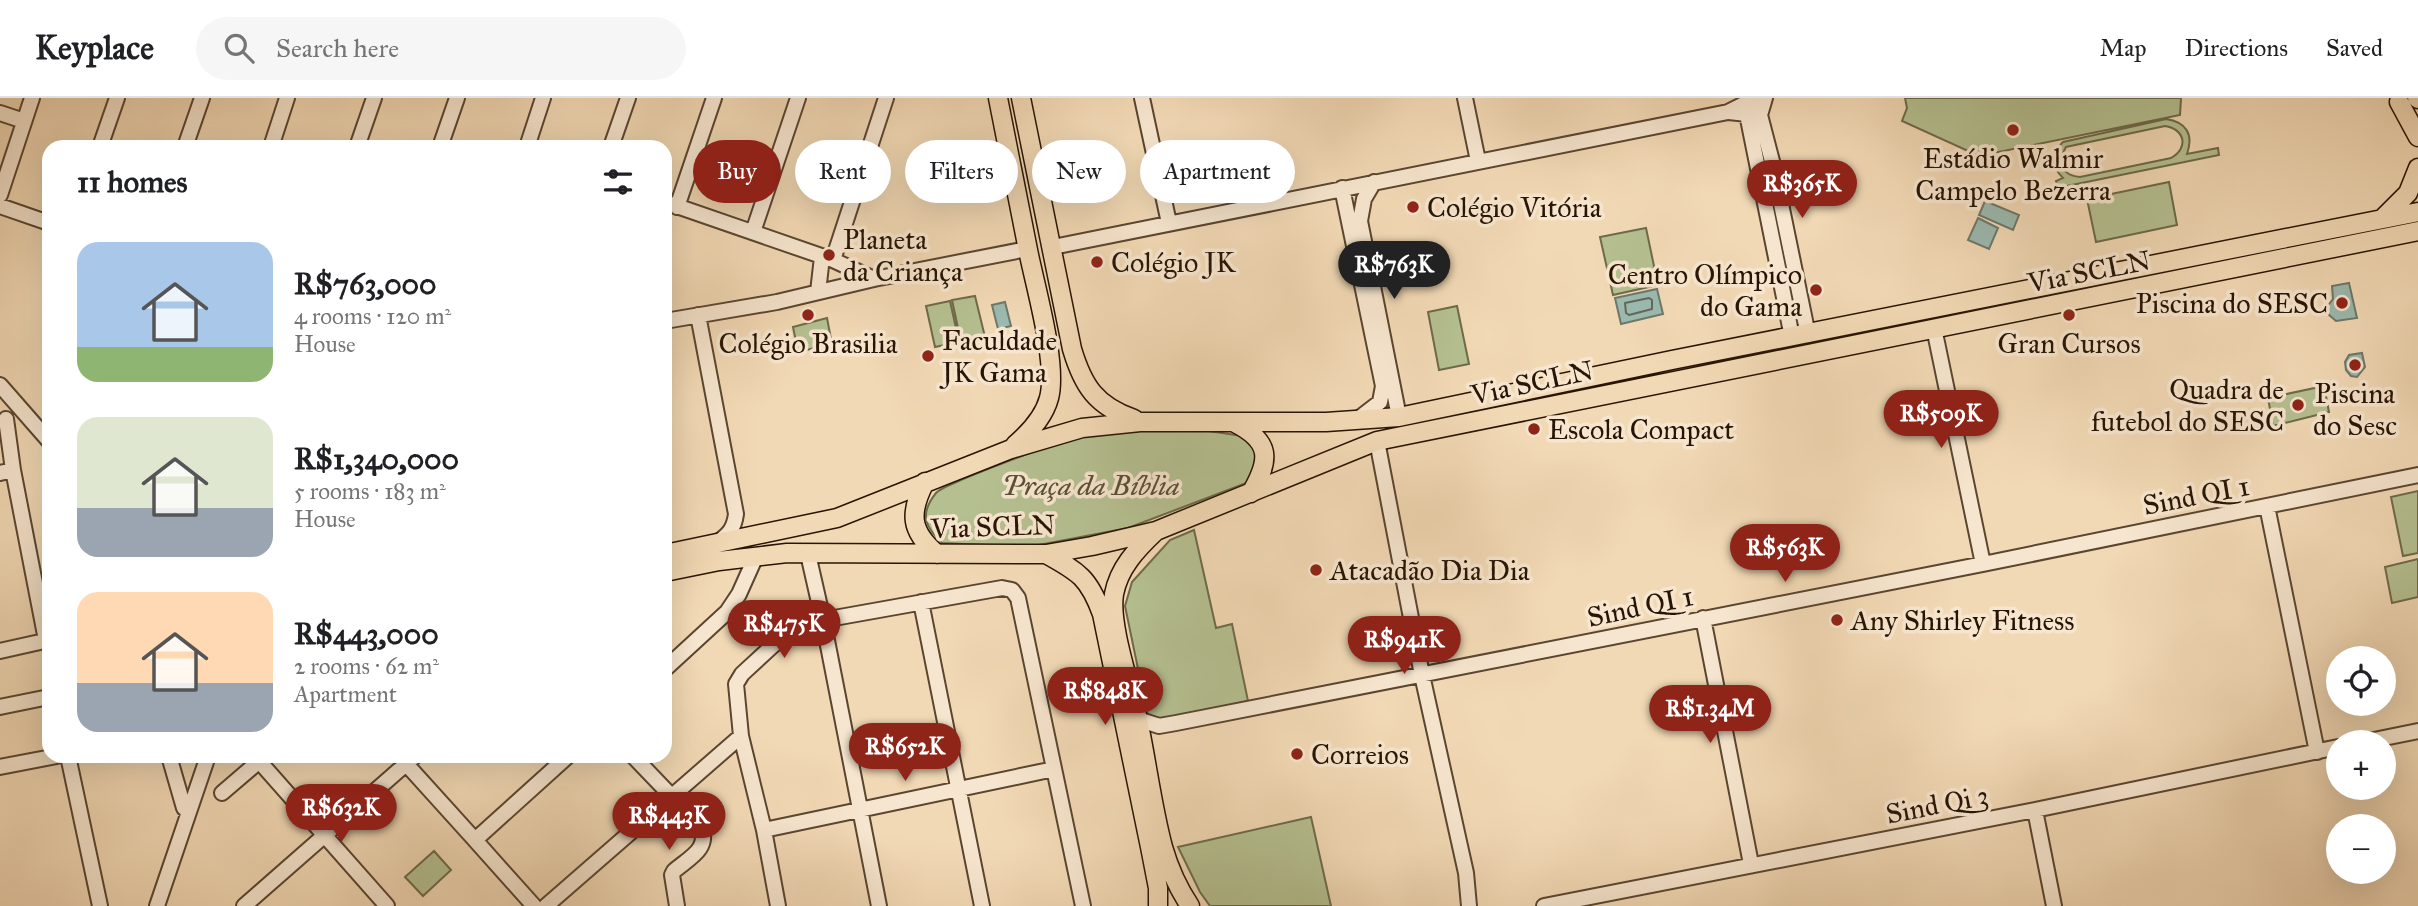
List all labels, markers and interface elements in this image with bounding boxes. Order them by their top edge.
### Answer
search box [196,17,686,80]
text: Keyplace [35,28,154,68]
icon: search [220,29,258,67]
text: Search here [276,32,399,64]
text: Map [2100,33,2147,63]
text: Directions [2185,33,2288,63]
text: Saved [2326,33,2383,63]
marker: Estádio Walmir Campelo Bezerra [2005,122,2021,138]
chip: Buy [693,140,781,203]
chip: Rent [795,140,891,203]
chip: Filters [905,140,1018,203]
chip: New [1032,140,1126,203]
chip: Apartment [1140,140,1295,203]
place label: Estádio Walmir Campelo Bezerra [1915,141,2111,208]
pin: R$365K [1745,160,1859,220]
icon: filters [599,163,637,201]
text: 11 homes [77,164,188,200]
text: R$365K [1763,169,1841,197]
place label: Colégio Vitória [1427,190,1602,225]
marker: Colégio Vitória [1405,199,1421,215]
place label: Planeta da Criança [843,222,963,289]
pin: R$763K [1337,242,1451,301]
street label: Via SCLN [2024,242,2154,301]
place label: Colégio JK [1111,245,1237,280]
marker: Planeta da Criança [821,247,837,263]
text: R$763K [1354,250,1434,278]
marker: Colégio JK [1089,254,1105,270]
place label: Centro Olímpico do Gama [1608,257,1802,324]
text: R$763,000 [294,266,437,302]
icon: home [133,270,217,354]
marker: Centro Olímpico do Gama [1808,282,1824,298]
place label: Piscina do SESC [2136,286,2328,321]
marker: Piscina do SESC [2334,295,2350,311]
text: 4 rooms · 120 m² [294,302,451,330]
marker: Colégio Brasilia [800,307,816,323]
marker: Gran Cursos [2061,307,2077,323]
place label: Faculdade JK Gama [939,323,1057,390]
place label: Colégio Brasilia [718,326,898,361]
place label: Gran Cursos [1997,326,2141,361]
text: House [294,330,356,358]
marker: Faculdade JK Gama [920,348,936,364]
street label: Via SCLN [1467,352,1597,413]
marker: Piscina do Sesc [2347,357,2363,373]
place label: Quadra de futebol do SESC [2091,372,2284,439]
place label: Piscina do Sesc [2313,376,2397,443]
pin: R$509K [1884,390,1998,450]
marker: Quadra de futebol do SESC [2290,397,2306,413]
text: R$509K [1900,399,1982,427]
place label: Escola Compact [1548,412,1734,447]
marker: Escola Compact [1526,421,1542,437]
text: R$1,340,000 [294,441,459,477]
icon: home [133,445,217,529]
park label: Praça da Bíblia [1002,468,1180,503]
street label: Sind QI 1 [2140,468,2252,523]
text: 5 rooms · 183 m² [294,477,446,505]
text: House [294,505,356,533]
street label: Via SCLN [929,507,1056,546]
pin: R$563K [1728,524,1842,584]
text: R$563K [1746,533,1824,561]
place label: Atacadão Dia Dia [1329,553,1530,588]
marker: Atacadão Dia Dia [1308,562,1324,578]
street label: Sind QI 1 [1584,578,1696,635]
pin: R$475K [727,601,841,660]
place label: Any Shirley Fitness [1850,603,2075,638]
text: R$475K [743,609,825,637]
marker: Any Shirley Fitness [1829,612,1845,628]
text: R$443,000 [294,616,439,652]
pin: R$941K [1347,616,1461,676]
icon: home [133,620,217,704]
text: R$941K [1364,625,1444,653]
map controls [2326,646,2396,884]
button: locate [2326,646,2396,716]
text: 2 rooms · 62 m² [294,652,439,680]
pin: R$848K [1048,668,1162,727]
text: R$848K [1063,676,1147,704]
text: Apartment [294,680,397,708]
pin: R$1.34M [1645,686,1775,745]
text: R$1.34M [1665,694,1755,722]
pin: R$652K [848,724,962,783]
button: + [2326,730,2396,800]
text: R$652K [865,732,945,760]
place label: Correios [1311,737,1409,772]
marker: Correios [1289,746,1305,762]
street label: Sind Qi 3 [1883,777,1991,832]
pin: R$632K [284,784,398,844]
pin: R$443K [612,792,726,852]
text: R$632K [302,793,380,821]
text: R$443K [628,801,710,829]
button: − [2326,814,2396,884]

